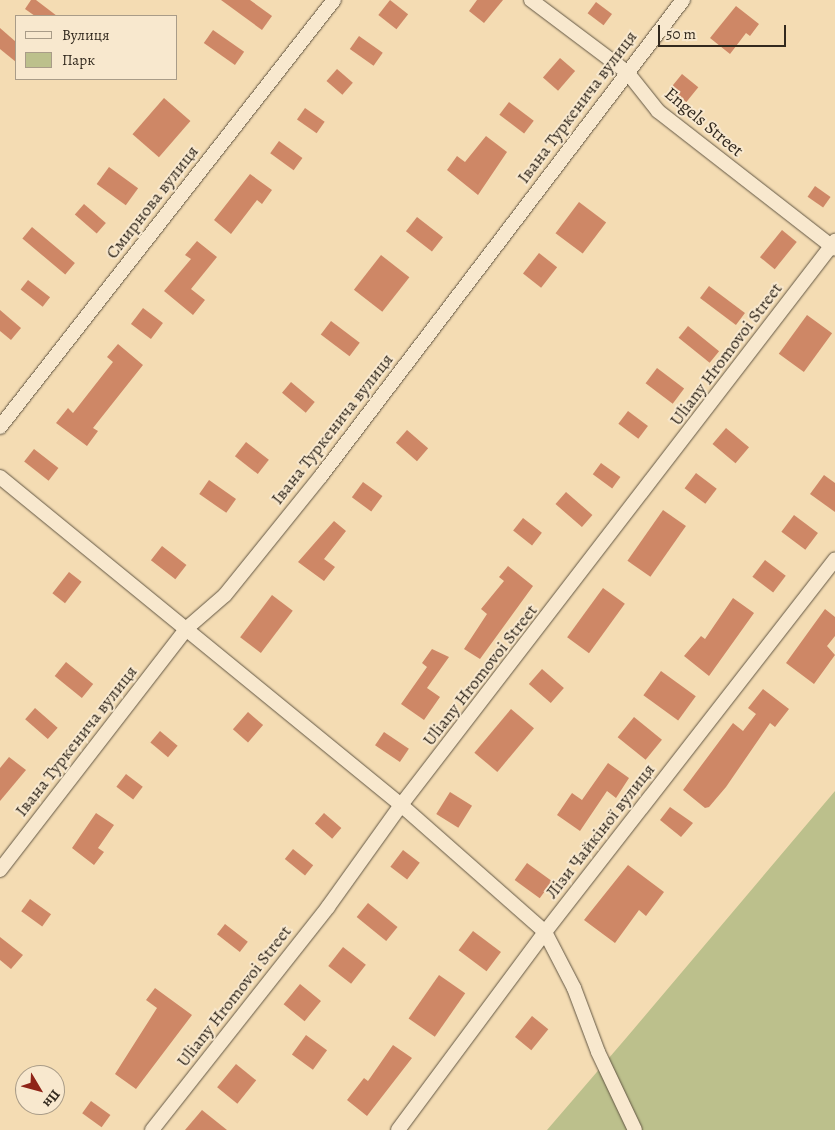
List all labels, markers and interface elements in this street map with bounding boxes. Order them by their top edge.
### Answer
legend [15,15,178,80]
scale bar [660,15,788,47]
text: 50 m [666,24,696,44]
text: Вулиця [62,25,109,45]
street label: Івана Туркенича вулиця [513,26,641,188]
text: Парк [62,50,95,70]
street label: Engels Street [660,83,748,161]
street label: Смирнова вулиця [101,141,203,263]
street label: Uliany Hromovoi Street [665,278,787,430]
street label: Івана Туркенича вулиця [266,349,398,509]
street label: Uliany Hromovoi Street [418,600,542,750]
street label: Івана Туркенича вулиця [10,661,142,821]
street label: Лізи Чайкіної вулиця [541,759,659,903]
street label: Uliany Hromovoi Street [172,921,296,1071]
north arrow [15,1065,65,1115]
text: Пн [38,1086,65,1112]

